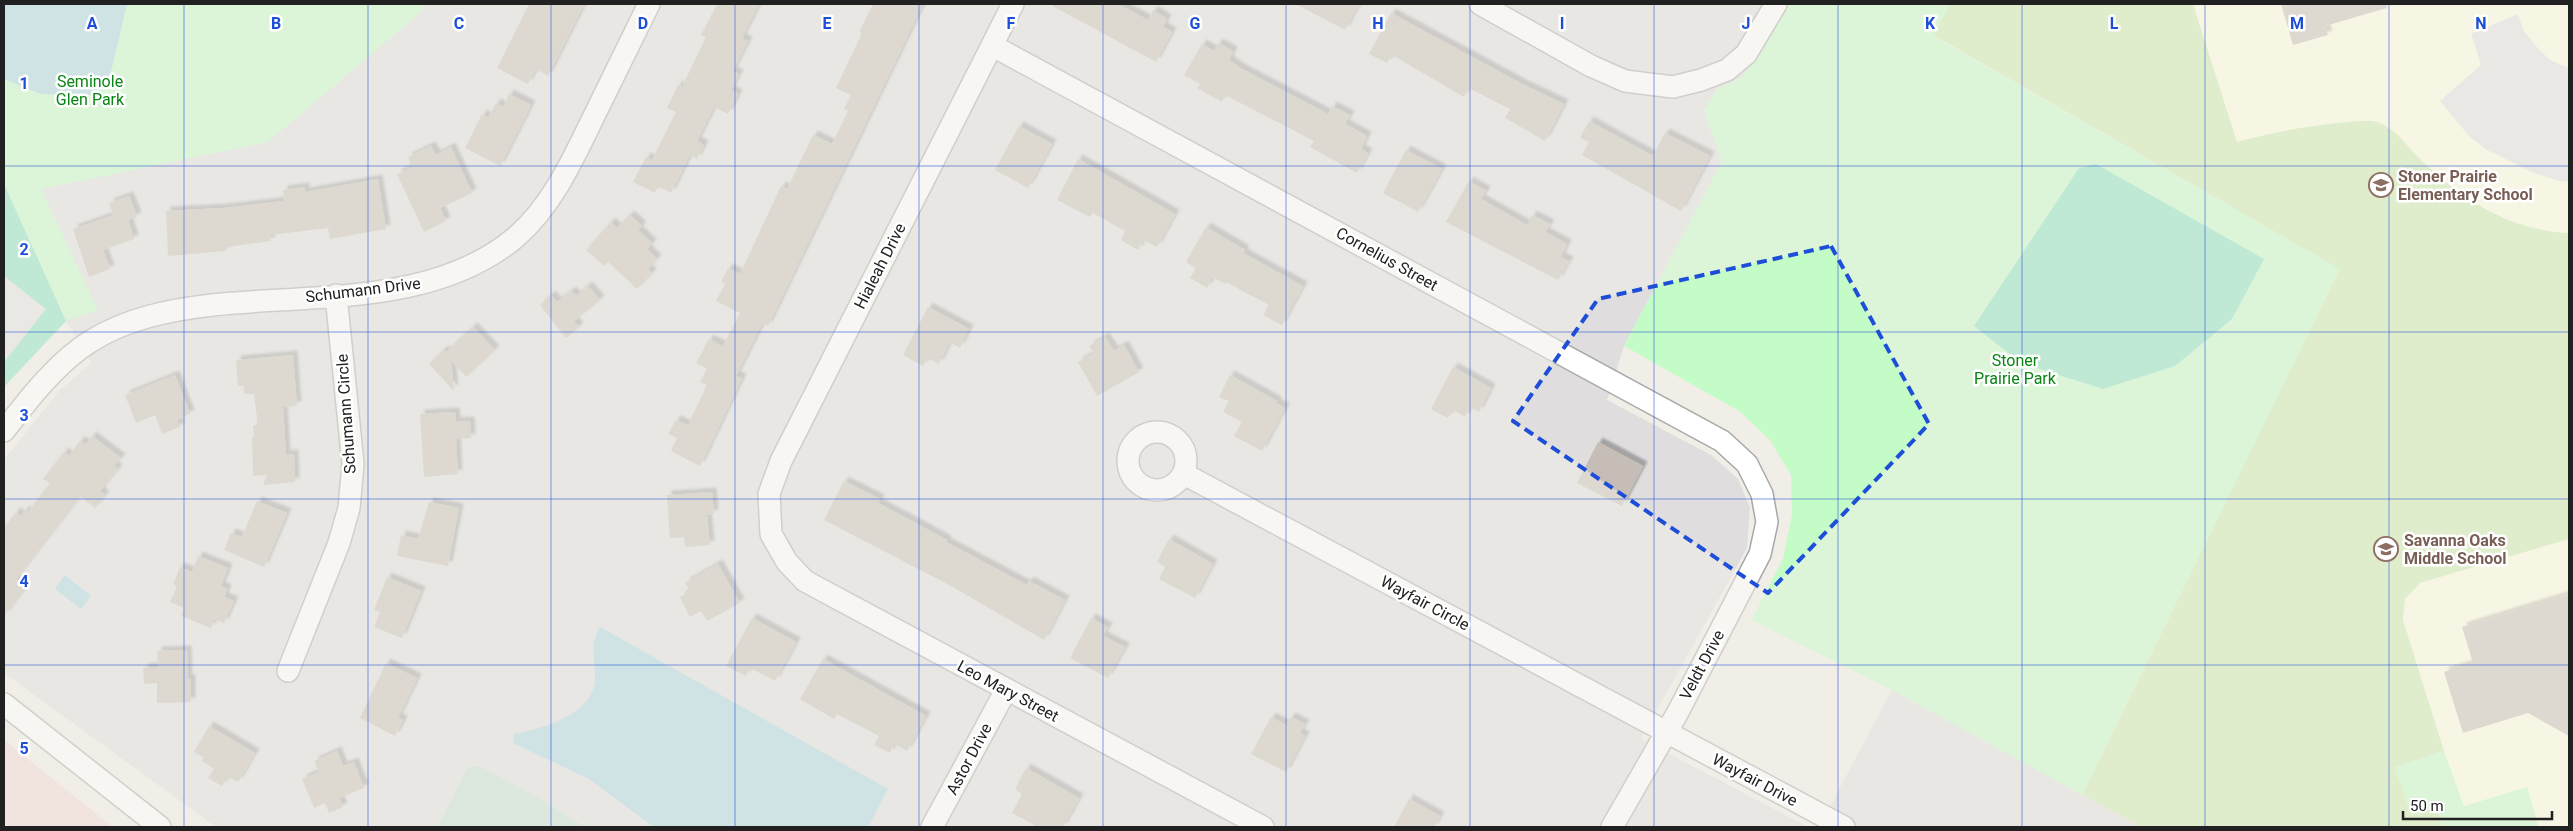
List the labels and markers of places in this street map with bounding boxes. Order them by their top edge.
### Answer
place label: Stoner Prairie Elementary School [2398,167,2533,204]
school or university icon: Stoner Prairie Elementary School [2368,172,2394,198]
place label: Savanna Oaks Middle School [2404,531,2507,568]
school or university icon: Savanna Oaks Middle School [2373,536,2399,562]

